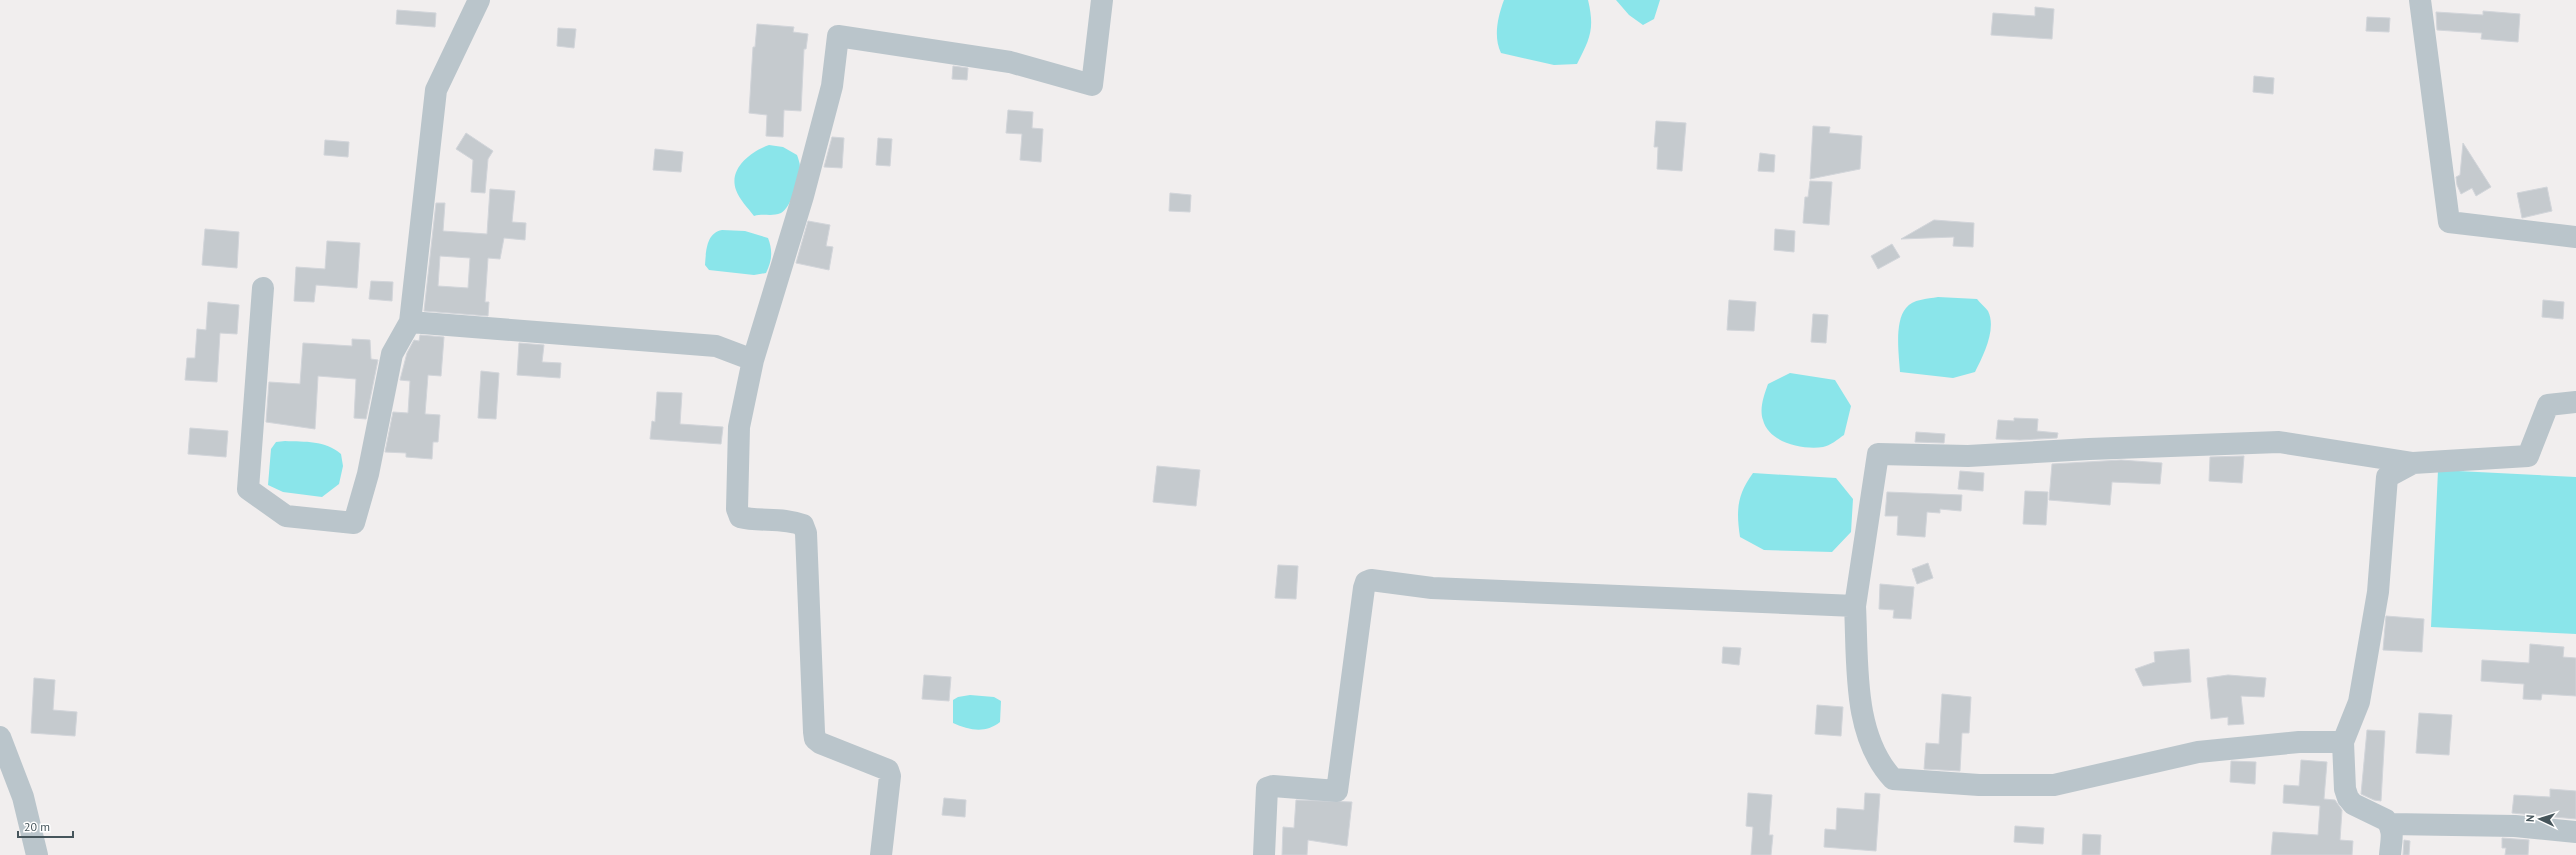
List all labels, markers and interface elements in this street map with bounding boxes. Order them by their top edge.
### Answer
north arrow [2520,799,2560,839]
scale bar [18,813,73,839]
text: N [2523,814,2537,822]
text: 20 m [24,819,50,834]

